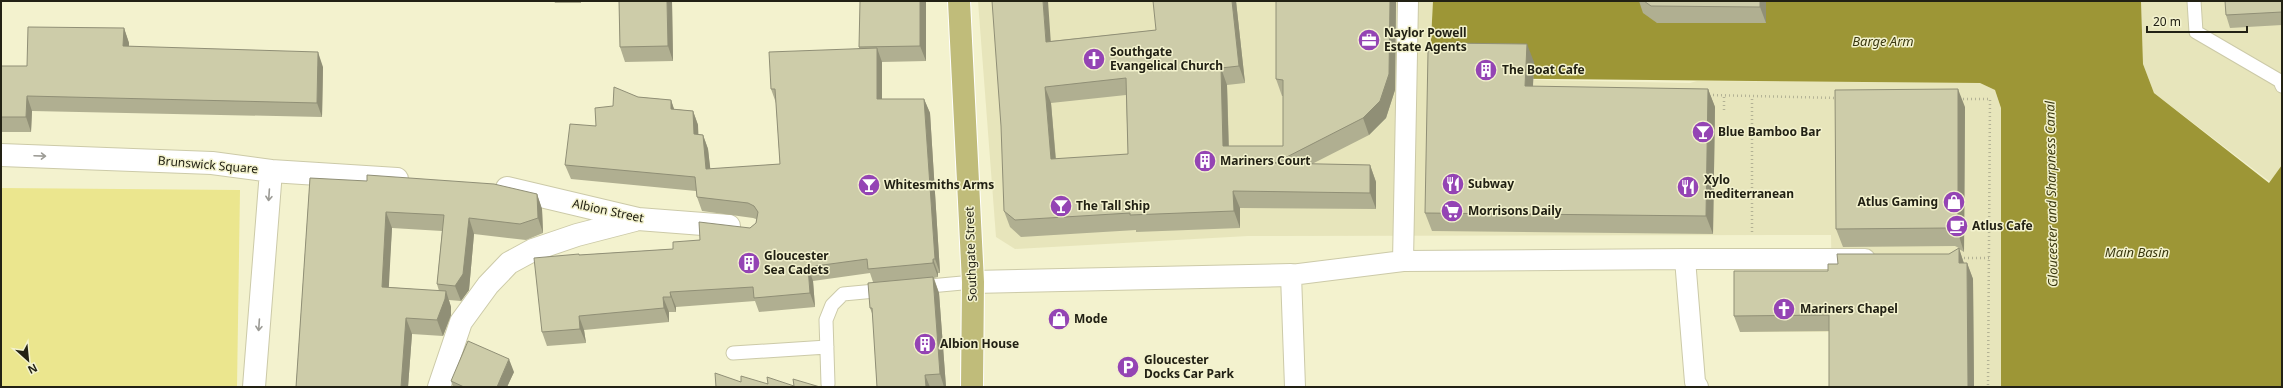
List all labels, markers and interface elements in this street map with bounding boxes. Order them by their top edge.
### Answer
scale bar [2147,8,2247,34]
text: 20 m [2153,13,2181,30]
place label: Naylor Powell Estate Agents [1384,24,1467,55]
office icon: Naylor Powell Estate Agents [1356,27,1382,53]
water label: Barge Arm [1852,32,1914,50]
place label: Southgate Evangelical Church [1110,43,1223,74]
church icon: Southgate Evangelical Church [1081,46,1107,72]
building icon: The Boat Cafe [1473,57,1499,83]
place label: The Boat Cafe [1502,61,1585,78]
water label: Gloucester and Sharpness Canal [2040,100,2062,287]
bar icon: Blue Bamboo Bar [1690,119,1716,145]
place label: Blue Bamboo Bar [1718,123,1821,140]
building icon: Mariners Court [1192,148,1218,174]
one-way arrow [33,152,46,160]
street label: Brunswick Square [157,152,259,177]
place label: Mariners Court [1220,152,1311,169]
restaurant icon: Subway [1440,171,1466,197]
place label: Xylo mediterranean [1704,171,1794,202]
bar icon: Whitesmiths Arms [856,172,882,198]
restaurant icon: Xylo mediterranean [1675,174,1701,200]
place label: Subway [1468,175,1514,192]
place label: Whitesmiths Arms [884,176,994,193]
one-way arrow [265,188,273,201]
shop icon: Atlus Gaming [1941,189,1967,215]
bar icon: The Tall Ship [1048,193,1074,219]
place label: Atlus Gaming [1857,193,1938,210]
street label: Albion Street [571,195,646,227]
place label: The Tall Ship [1076,197,1150,214]
supermarket icon: Morrisons Daily [1439,198,1465,224]
place label: Morrisons Daily [1468,202,1562,219]
street label: Southgate Street [960,206,981,302]
cafe icon: Atlus Cafe [1944,213,1970,239]
place label: Atlus Cafe [1972,217,2033,234]
water label: Main Basin [2105,243,2169,261]
place label: Gloucester Sea Cadets [764,247,829,278]
building icon: Gloucester Sea Cadets [736,250,762,276]
church icon: Mariners Chapel [1771,296,1797,322]
place label: Mariners Chapel [1800,300,1898,317]
shop icon: Mode [1046,306,1072,332]
place label: Mode [1074,310,1108,327]
one-way arrow [255,318,263,331]
building icon: Albion House [912,331,938,357]
place label: Albion House [940,335,1019,352]
north arrow [8,340,48,380]
place label: Gloucester Docks Car Park [1144,351,1234,382]
parking icon: Gloucester Docks Car Park [1115,354,1141,380]
text: N [25,361,40,378]

